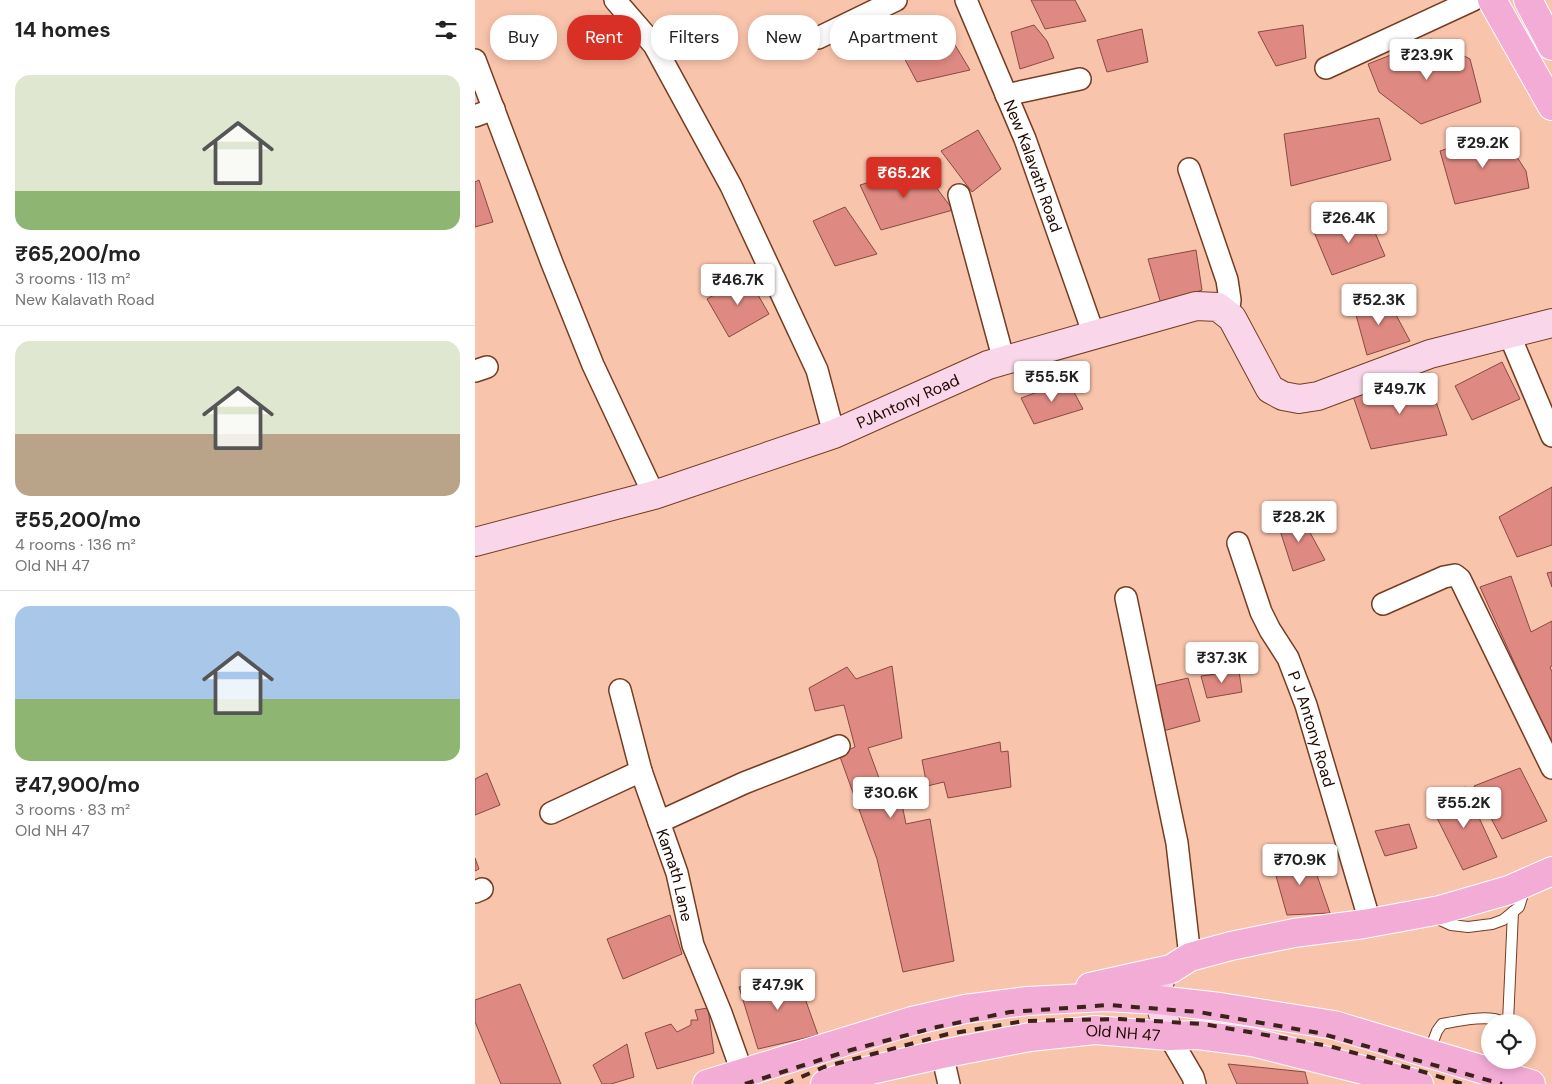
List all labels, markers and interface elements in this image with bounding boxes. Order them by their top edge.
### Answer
chip: Buy [490,15,557,60]
chip: Rent [567,15,641,60]
chip: Filters [651,15,738,60]
chip: New [748,15,820,60]
chip: Apartment [830,15,956,60]
text: 14 homes [15,16,111,44]
icon: filters [432,16,460,44]
pin: ₹23.9K [1386,38,1468,81]
text: ₹23.9K [1401,44,1453,65]
street label: New Kalavath Road [999,96,1067,235]
icon: home [193,108,283,198]
pin: ₹29.2K [1442,126,1524,169]
text: ₹29.2K [1457,132,1509,153]
pin: ₹65.2K [863,156,945,199]
text: ₹65.2K [877,162,931,183]
pin: ₹26.4K [1308,202,1390,244]
text: ₹26.4K [1322,207,1376,228]
text: ₹65,200/mo [15,240,141,268]
pin: ₹46.7K [697,264,779,306]
text: 3 rooms · 113 m² [15,268,131,289]
text: ₹46.7K [712,269,764,290]
pin: ₹52.3K [1338,284,1420,326]
text: New Kalavath Road [15,289,154,310]
text: ₹52.3K [1352,289,1406,310]
pin: ₹55.5K [1011,360,1093,403]
text: ₹55.5K [1025,366,1079,387]
street label: PJAntony Road [853,369,962,433]
pin: ₹49.7K [1359,372,1441,415]
icon: home [193,373,283,463]
text: ₹49.7K [1374,378,1426,399]
pin: ₹28.2K [1258,500,1340,543]
text: ₹55,200/mo [15,506,141,534]
text: ₹28.2K [1273,506,1325,527]
text: 4 rooms · 136 m² [15,534,136,555]
text: Old NH 47 [15,555,90,576]
icon: home [193,638,283,728]
pin: ₹37.3K [1181,642,1263,684]
text: ₹37.3K [1196,647,1248,668]
street label: P J Antony Road [1283,668,1340,789]
text: ₹47,900/mo [15,771,140,799]
pin: ₹30.6K [850,776,932,819]
text: ₹30.6K [864,782,918,803]
pin: ₹55.2K [1423,786,1505,829]
text: ₹55.2K [1437,792,1491,813]
text: 3 rooms · 83 m² [15,799,130,820]
text: Old NH 47 [15,820,90,841]
street label: Kamath Lane [652,826,698,923]
pin: ₹70.9K [1259,844,1341,886]
text: ₹70.9K [1273,849,1327,870]
pin: ₹47.9K [737,968,819,1011]
text: ₹47.9K [752,974,804,995]
map controls [1481,1014,1536,1069]
button: locate [1481,1014,1536,1069]
street label: Old NH 47 [1085,1019,1161,1046]

